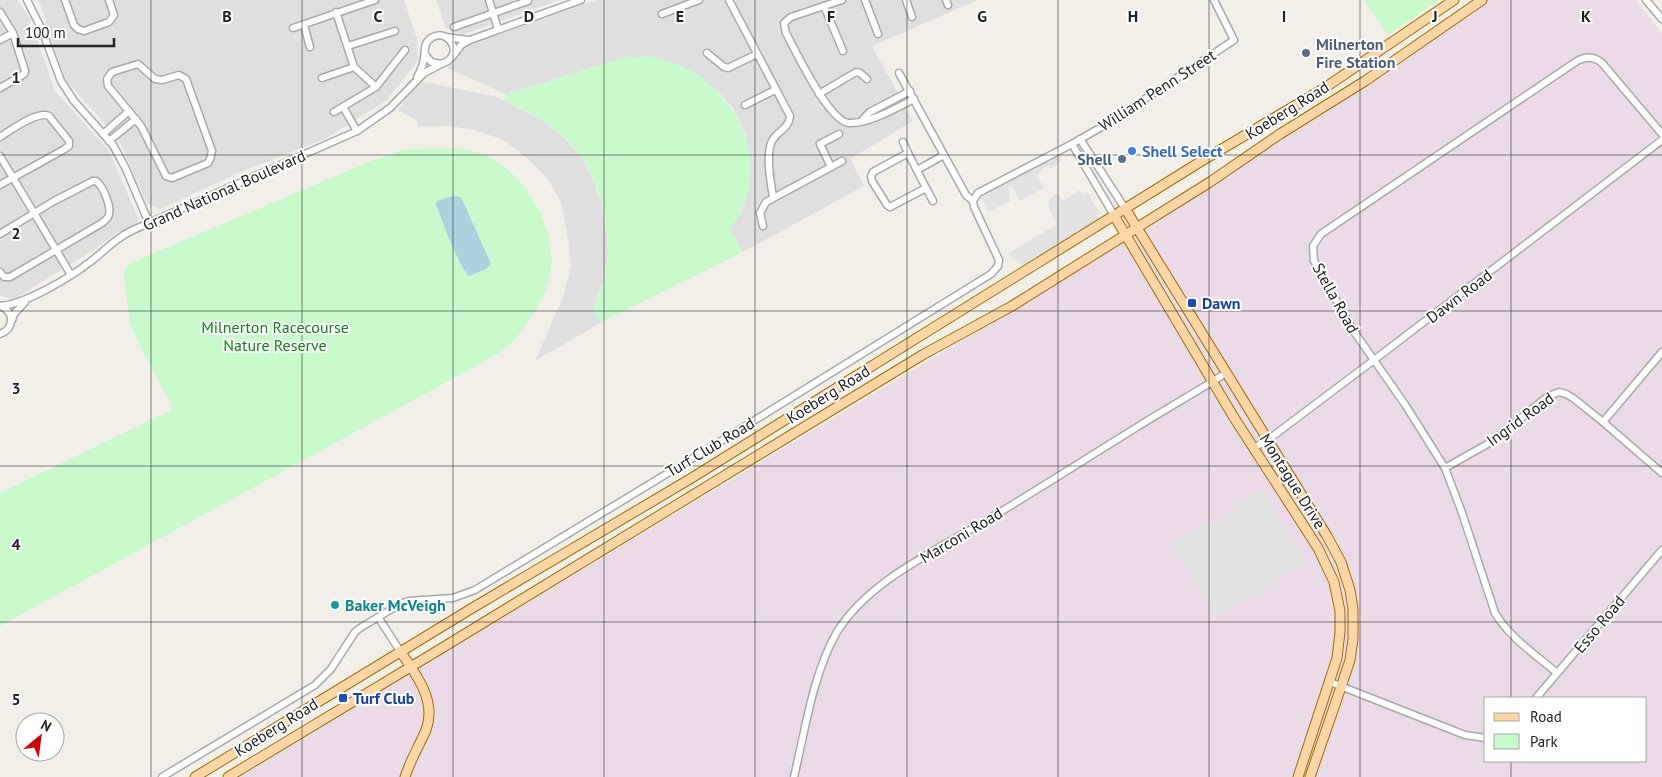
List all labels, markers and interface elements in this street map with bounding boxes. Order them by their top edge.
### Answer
text: B [222,6,232,26]
text: C [374,6,383,26]
text: D [524,6,534,26]
text: E [676,6,684,26]
text: F [827,6,835,26]
text: G [977,6,987,26]
text: H [1128,6,1138,26]
text: I [1282,6,1286,26]
text: J [1431,6,1438,26]
text: K [1581,6,1591,26]
scale bar [18,15,114,47]
text: 100 m [25,23,66,42]
place label: Milnerton Fire Station [1316,34,1395,72]
street label: William Penn Street [1095,44,1220,135]
marker: Milnerton Fire Station [1300,47,1312,59]
text: 1 [11,67,21,87]
street label: Koeberg Road [1242,76,1332,144]
place label: Shell Select [1142,141,1223,161]
street label: Grand National Boulevard [139,145,309,235]
marker: Shell Select [1126,145,1138,157]
place label: Shell [1077,149,1112,169]
marker: Shell [1116,153,1128,165]
text: 2 [11,223,21,243]
street label: Stella Road [1309,259,1363,337]
street label: Dawn Road [1422,265,1496,327]
place label: Dawn [1202,293,1241,313]
marker: Dawn [1186,297,1198,309]
park label: Milnerton Racecourse Nature Reserve [201,317,349,355]
street label: Koeberg Road [783,360,873,428]
text: 3 [11,378,21,398]
street label: Ingrid Road [1482,388,1558,450]
street label: Turf Club Road [662,413,758,481]
street label: Montague Drive [1256,430,1330,532]
street label: Marconi Road [916,503,1006,567]
text: 4 [11,534,21,554]
street label: Esso Road [1569,591,1629,657]
place label: Baker McVeigh [345,595,446,615]
marker: Baker McVeigh [329,599,341,611]
place label: Turf Club [353,688,415,708]
text: 5 [11,689,21,709]
marker: Turf Club [337,692,349,704]
street label: Koeberg Road [231,693,321,761]
legend [1484,697,1647,762]
text: Road [1530,707,1562,726]
north arrow [15,712,65,762]
text: N [38,716,55,736]
text: Park [1530,732,1558,751]

